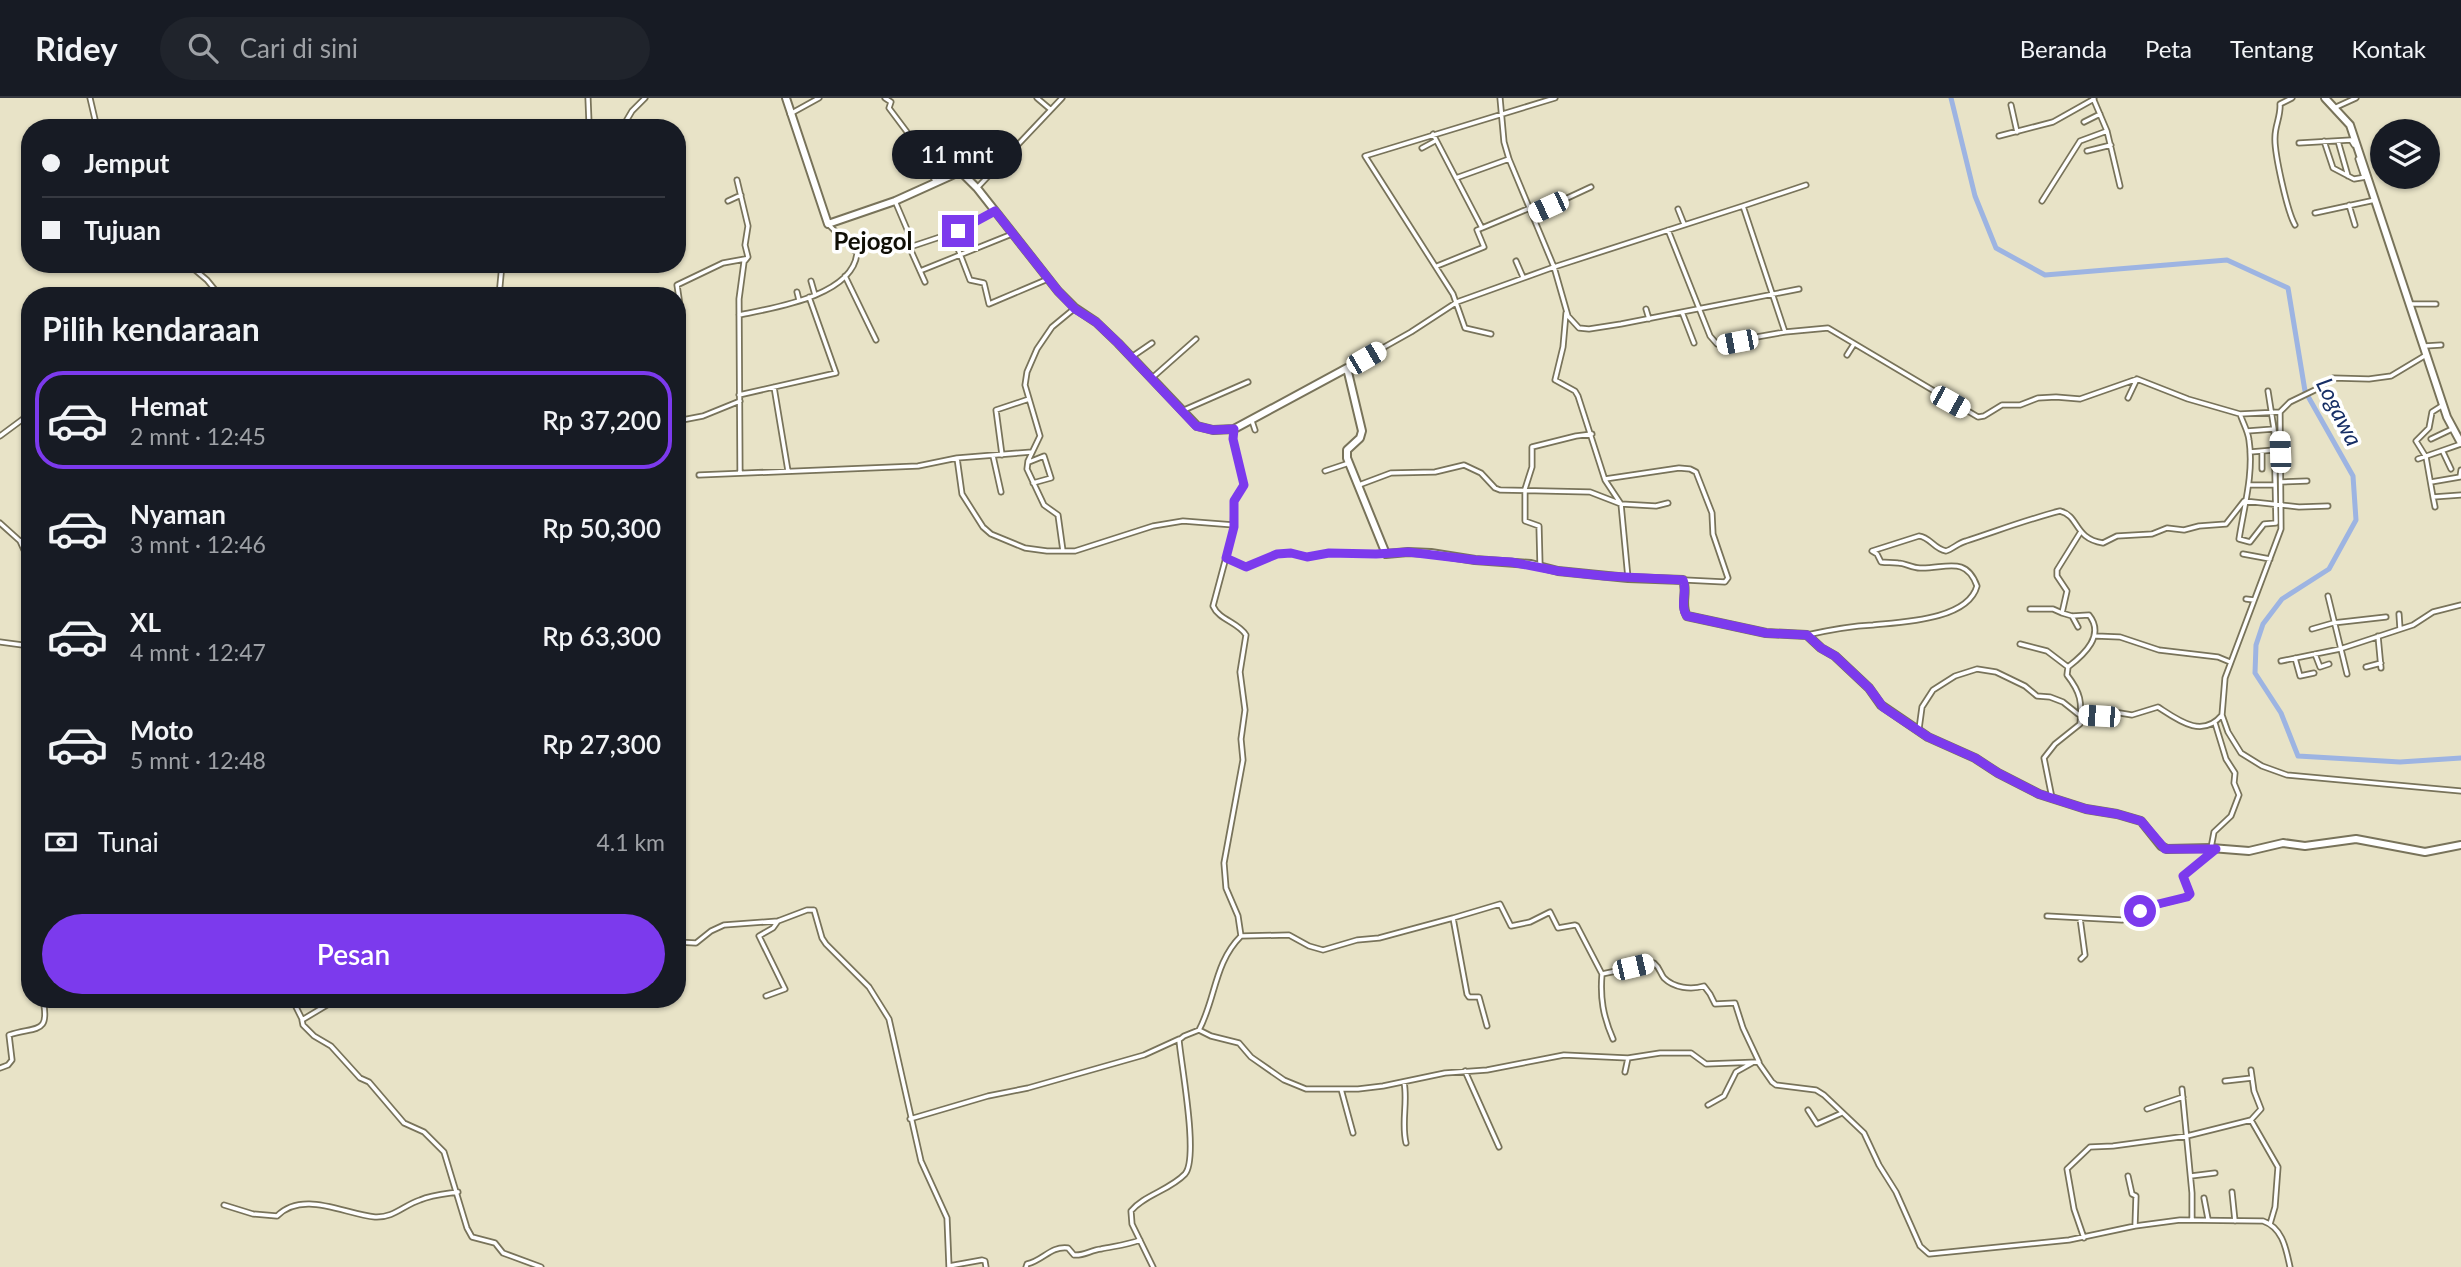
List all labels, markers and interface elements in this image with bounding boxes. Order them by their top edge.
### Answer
search box [160,17,650,80]
text: Ridey [35,28,118,68]
icon: search [184,29,222,67]
text: Cari di sini [240,32,358,64]
text: Beranda [2020,34,2107,63]
text: Peta [2145,34,2192,63]
text: Tentang [2230,34,2313,63]
text: Kontak [2351,34,2426,63]
map controls [2370,119,2440,189]
button: layers [2370,119,2440,189]
callout: 11 mnt [893,130,1023,178]
text: 11 mnt [921,140,993,168]
text: Jemput [84,147,170,179]
car [1525,189,1572,225]
text: Tujuan [84,214,161,246]
route end [942,215,974,247]
district label: Pejogol [833,226,913,255]
text: Pilih kendaraan [42,309,260,348]
car [1715,328,1760,356]
car [1343,338,1390,378]
water label: Logawa [2311,373,2369,450]
car [1927,383,1974,421]
icon: car [46,389,109,452]
text: Hemat [130,390,208,422]
text: Rp 37,200 [542,404,661,436]
text: 2 mnt · 12:45 [130,422,266,450]
car [2269,431,2292,473]
icon: car [46,497,109,560]
text: Nyaman [130,498,226,530]
text: Rp 50,300 [542,512,661,544]
text: 3 mnt · 12:46 [130,530,266,558]
icon: car [46,605,109,668]
text: XL [130,606,161,638]
text: Rp 63,300 [542,620,661,652]
text: 4 mnt · 12:47 [130,638,266,666]
car [2078,704,2121,728]
icon: car [46,713,109,776]
text: Moto [130,714,193,746]
text: Rp 27,300 [542,728,661,760]
text: 5 mnt · 12:48 [130,746,266,774]
icon: cash [42,823,80,861]
text: Tunai [98,826,159,858]
text: 4.1 km [596,828,665,856]
route start [2124,895,2156,927]
button: Pesan [42,914,665,994]
car [1611,952,1656,982]

